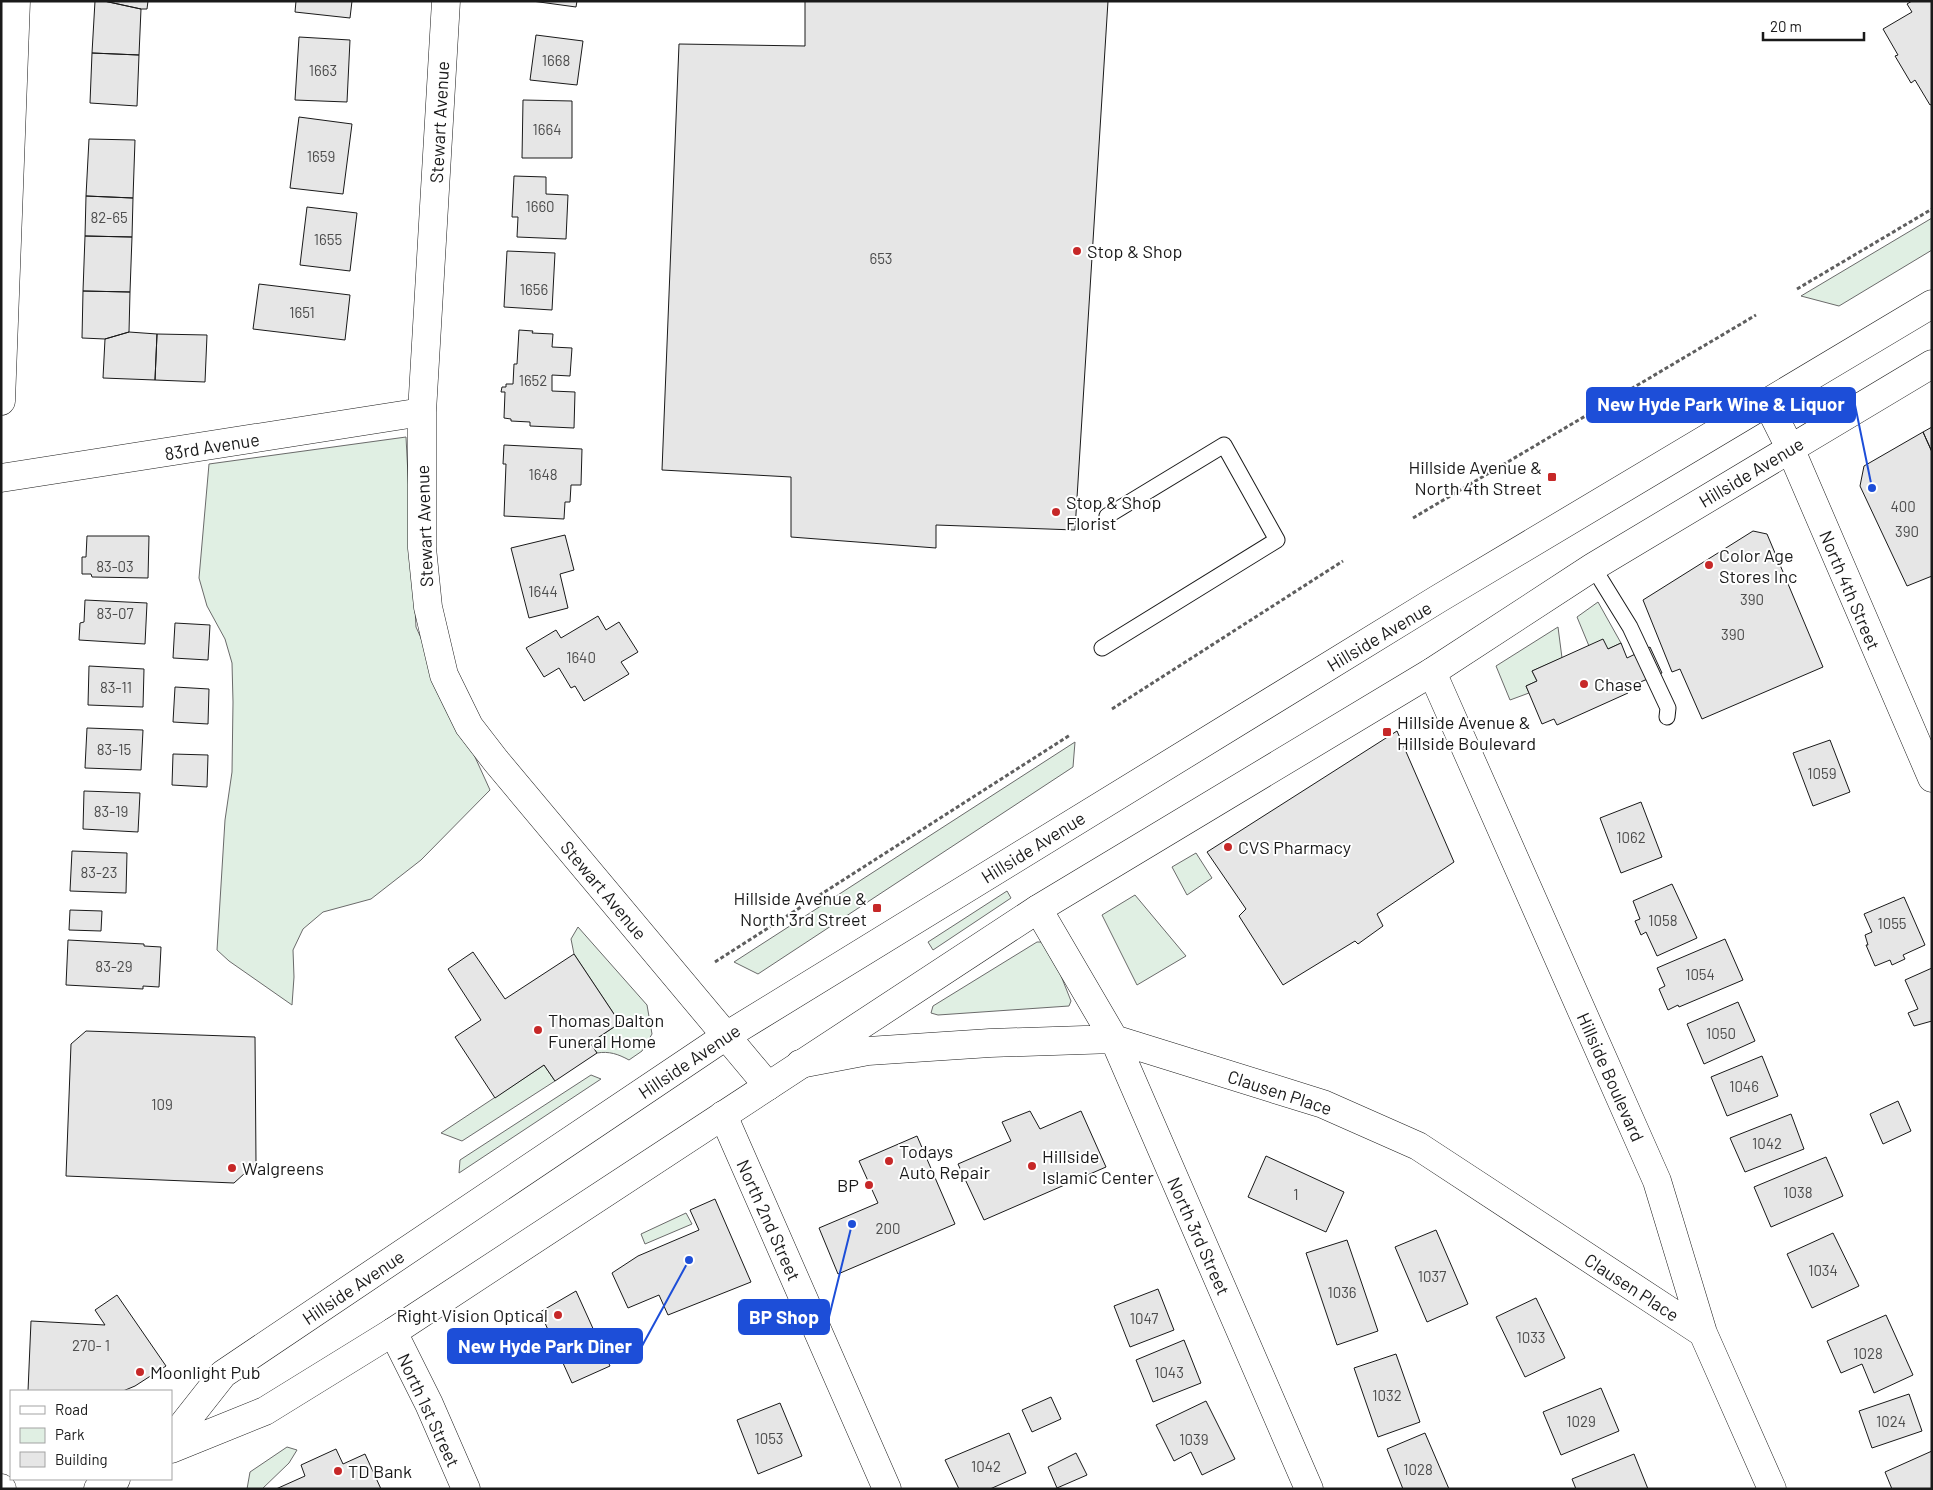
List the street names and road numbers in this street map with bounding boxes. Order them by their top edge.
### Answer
street label: Stewart Avenue [425,60,453,184]
street label: 83rd Avenue [163,428,261,464]
street label: Hillside Avenue [1695,432,1807,512]
street label: Stewart Avenue [411,465,437,587]
street label: North 4th Street [1815,527,1885,653]
street label: Hillside Avenue [1323,596,1435,676]
street label: Hillside Avenue [977,806,1089,888]
street label: Stewart Avenue [556,836,652,944]
street label: Hillside Boulevard [1573,1009,1649,1145]
street label: Hillside Avenue [634,1019,744,1103]
street label: Clausen Place [1225,1065,1335,1119]
street label: North 2nd Street [732,1156,806,1284]
street label: North 3rd Street [1163,1174,1235,1298]
street label: Hillside Avenue [298,1245,408,1329]
street label: Clausen Place [1581,1248,1683,1326]
street label: North 1st Street [393,1350,465,1470]

